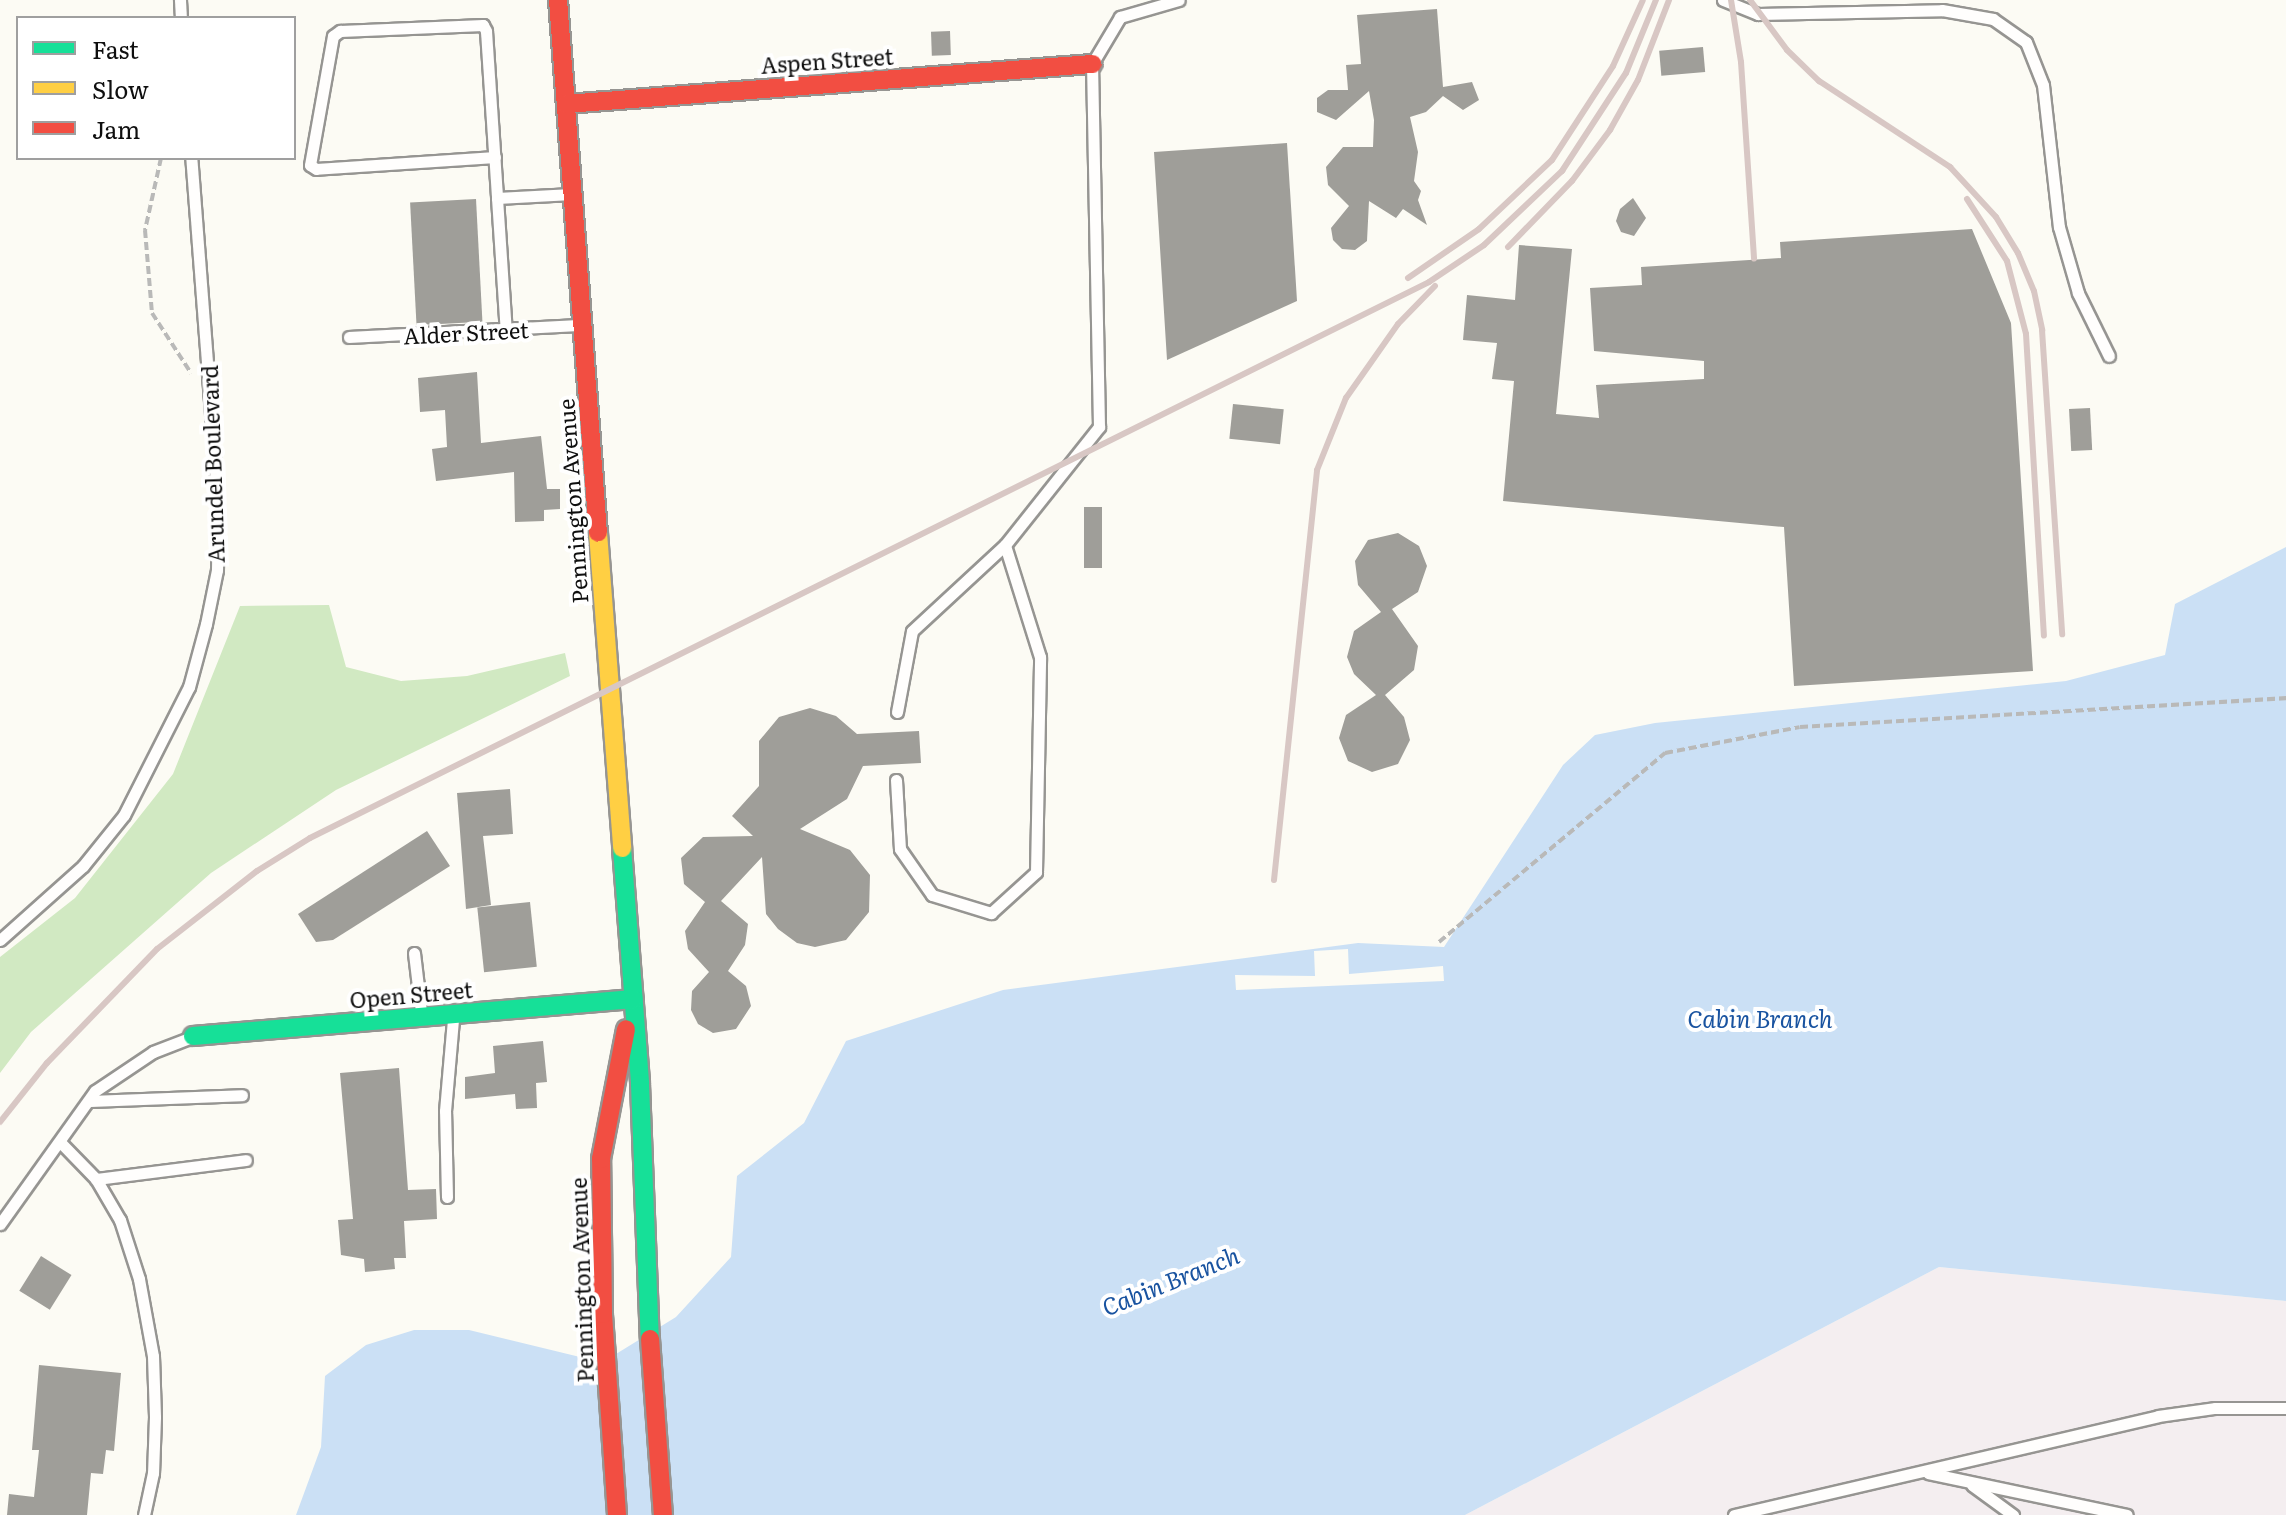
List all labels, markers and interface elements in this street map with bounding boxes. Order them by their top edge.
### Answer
legend [16,16,296,160]
text: Fast [92,31,139,66]
street label: Aspen Street [760,42,894,78]
text: Slow [92,71,149,106]
text: Jam [92,111,140,146]
street label: Alder Street [403,316,529,348]
street label: Arundel Boulevard [195,365,229,563]
street label: Pennington Avenue [552,398,592,604]
street label: Open Street [348,975,474,1013]
water label: Cabin Branch [1687,1004,1833,1032]
street label: Pennington Avenue [564,1177,598,1383]
water label: Cabin Branch [1097,1239,1243,1321]

